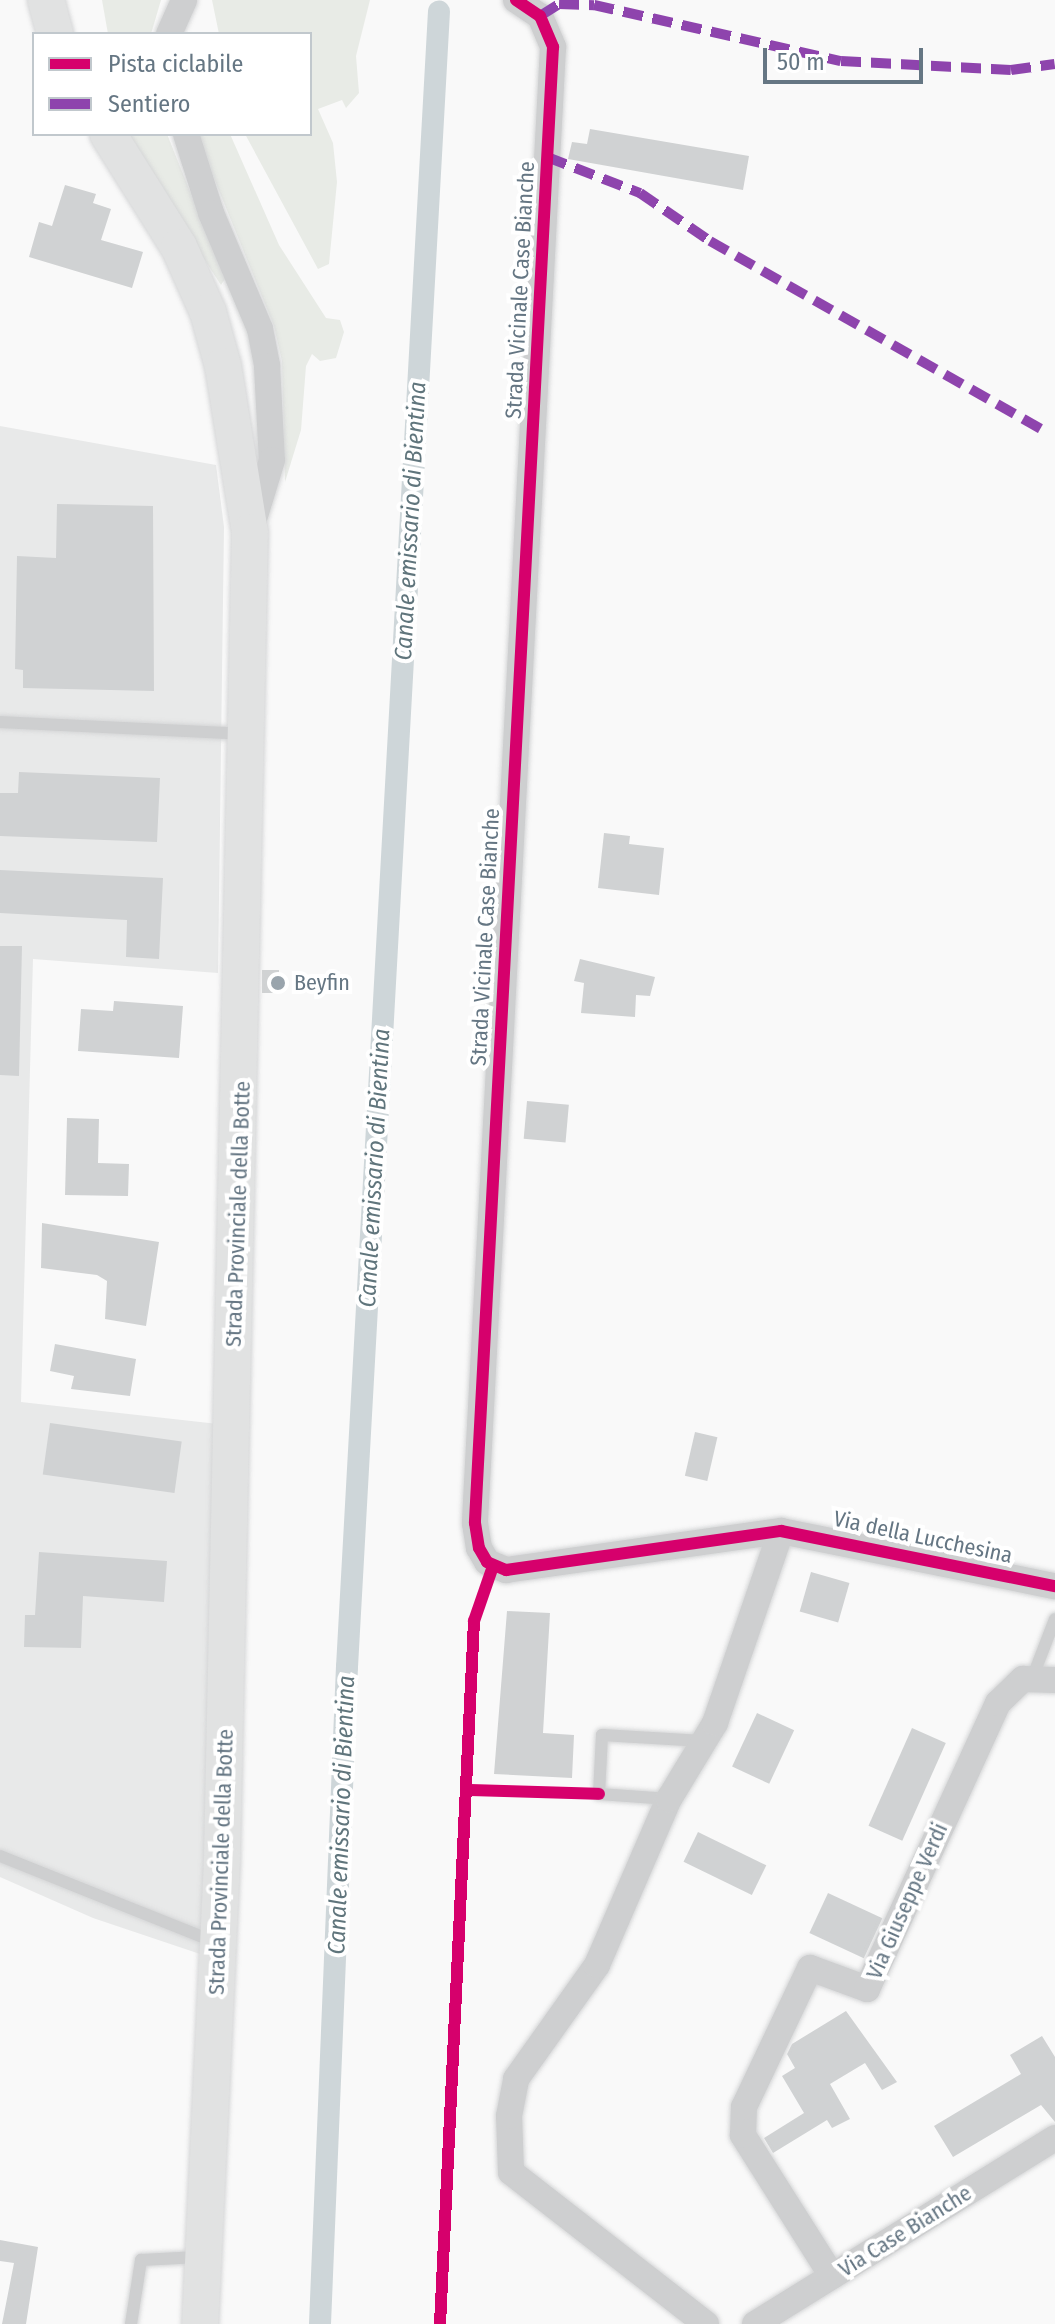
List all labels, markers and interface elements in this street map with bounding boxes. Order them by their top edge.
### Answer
legend [32,32,312,136]
scale bar [767,32,927,82]
text: 50 m [777,48,825,76]
text: Pista ciclabile [108,50,243,78]
text: Sentiero [108,90,191,118]
street label: Strada Vicinale Case Bianche [500,160,540,420]
water label: Canale emissario di Bientina [389,381,433,661]
street label: Strada Vicinale Case Bianche [465,807,505,1067]
place label: Beyfin [294,970,350,996]
marker: Beyfin [269,974,287,992]
water label: Canale emissario di Bientina [353,1028,397,1308]
street label: Strada Provinciale della Botte [220,1081,256,1347]
street label: Via della Lucchesina [831,1505,1015,1569]
water label: Canale emissario di Bientina [323,1675,361,1955]
street label: Strada Provinciale della Botte [203,1729,239,1995]
street label: Via Giuseppe Verdi [861,1819,953,1983]
street label: Via Case Bianche [834,2180,976,2282]

